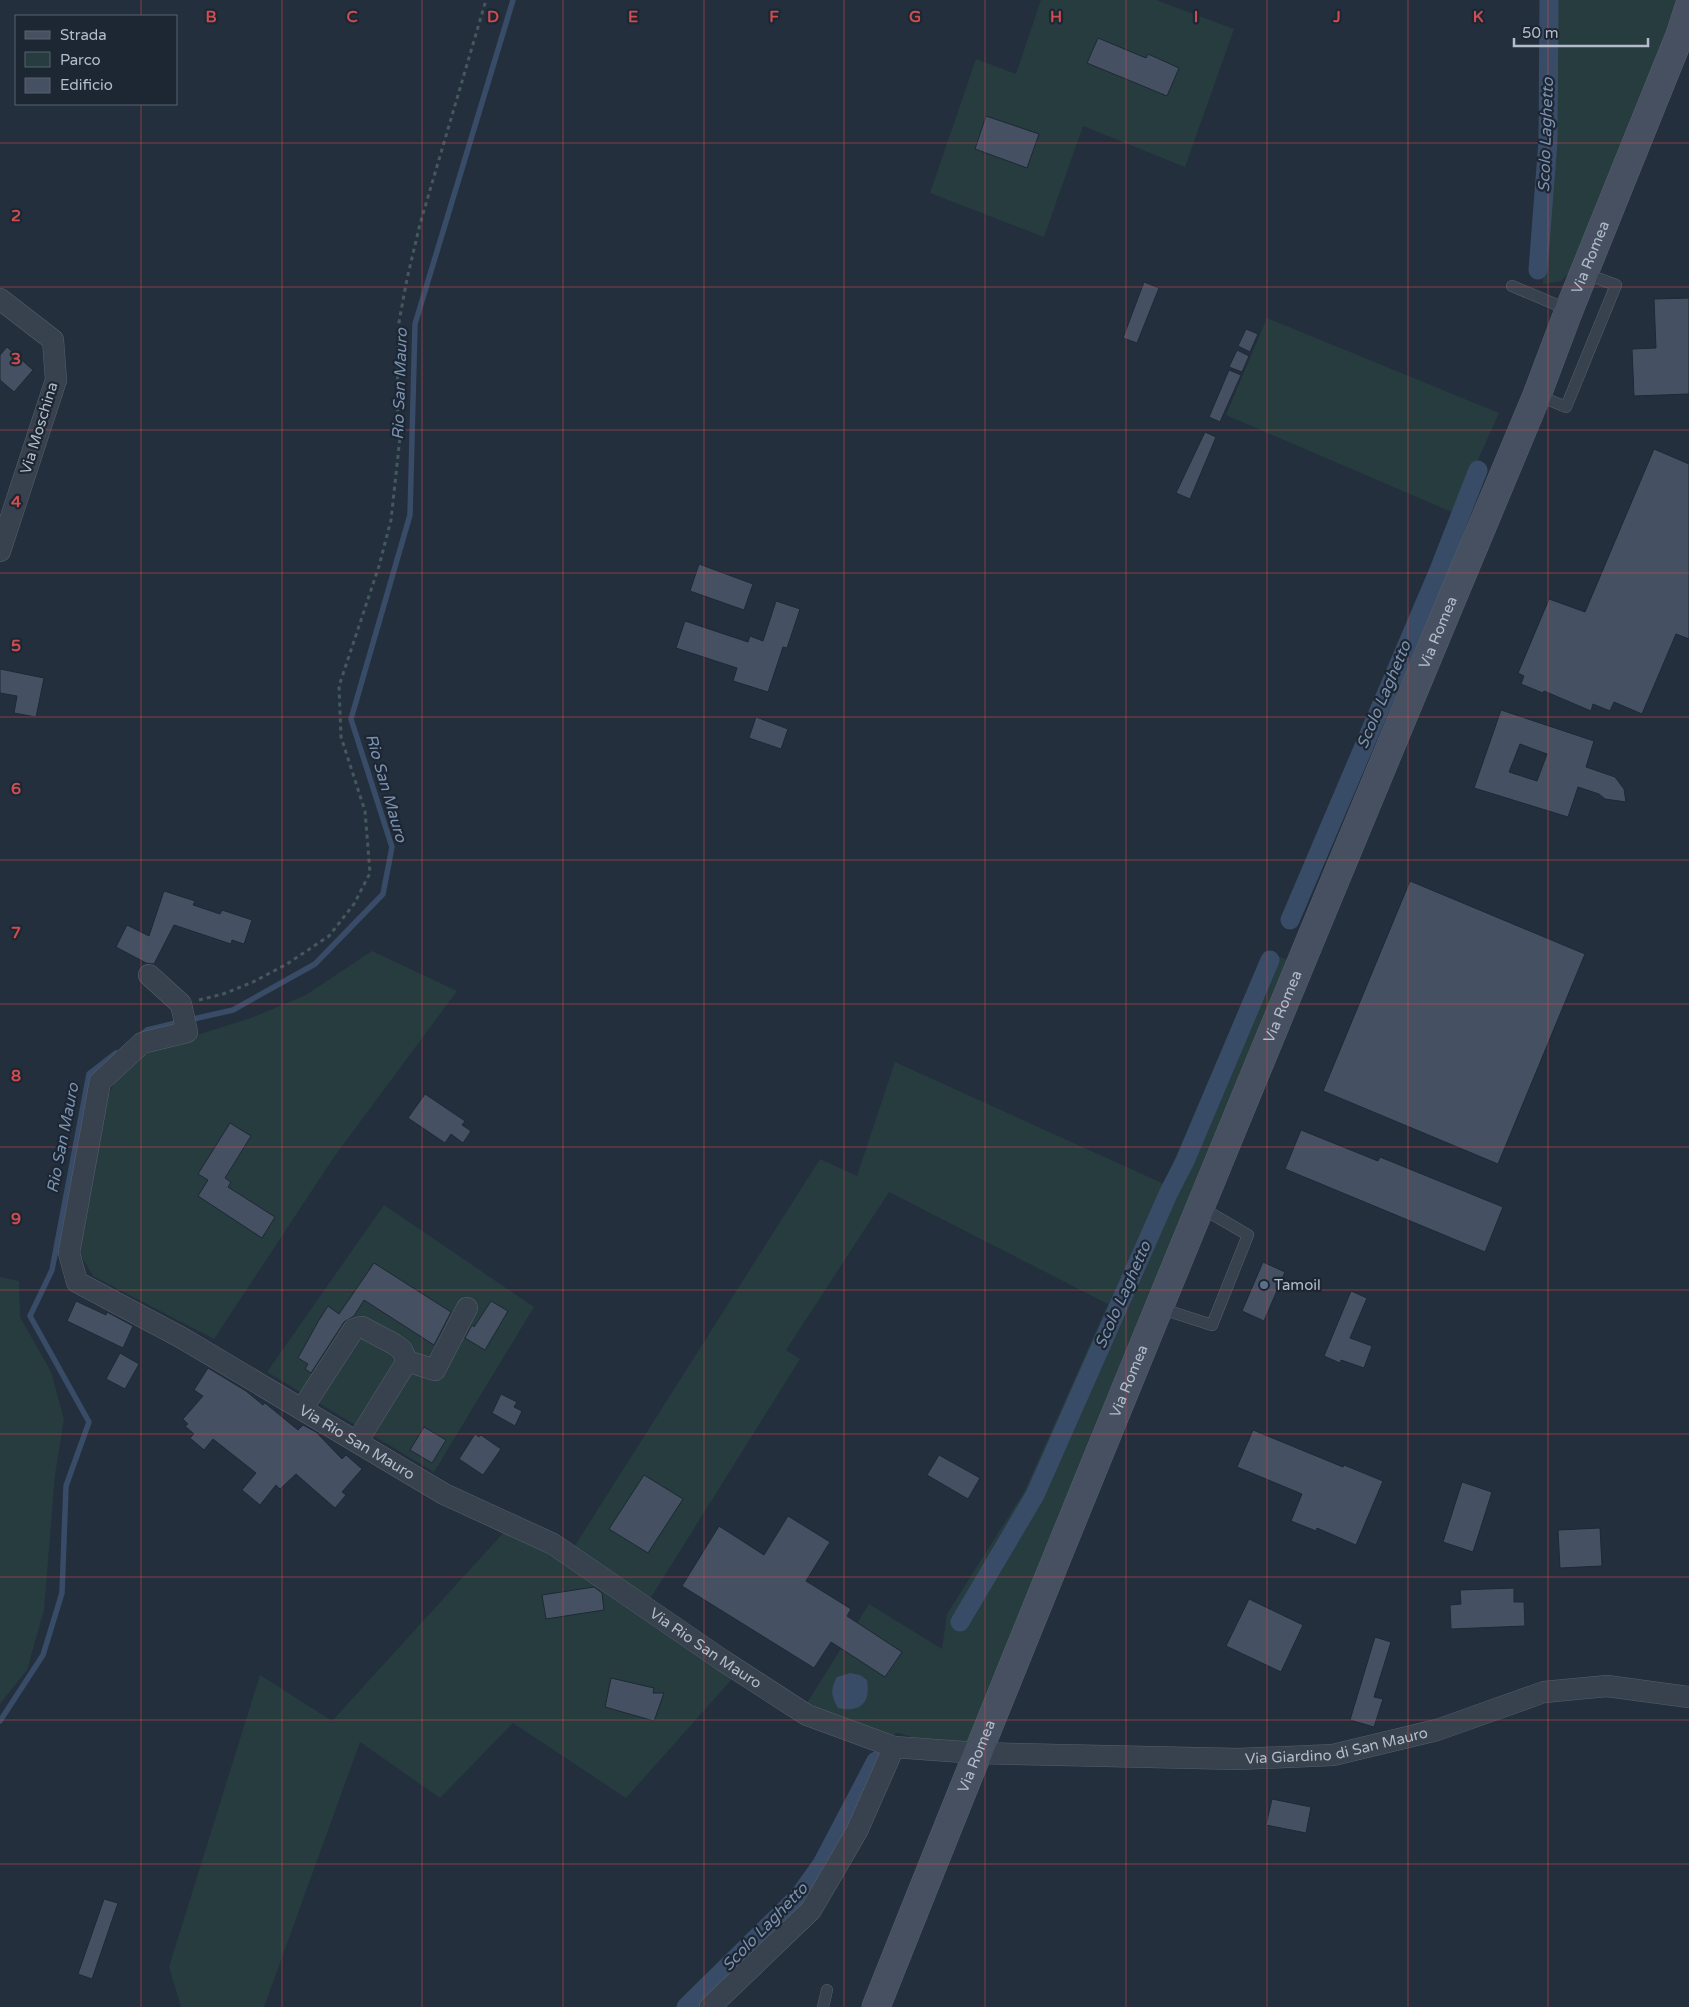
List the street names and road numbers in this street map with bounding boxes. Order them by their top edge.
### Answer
street label: Via Romea [1568,218,1613,296]
street label: Via Moschina [16,380,62,476]
street label: Via Romea [1415,594,1461,671]
street label: Via Romea [1260,968,1306,1045]
street label: Via Romea [1106,1342,1152,1420]
street label: Via Rio San Mauro [296,1401,418,1483]
street label: Via Rio San Mauro [646,1604,765,1692]
street label: Via Romea [954,1717,999,1795]
street label: Via Giardino di San Mauro [1245,1724,1430,1768]

